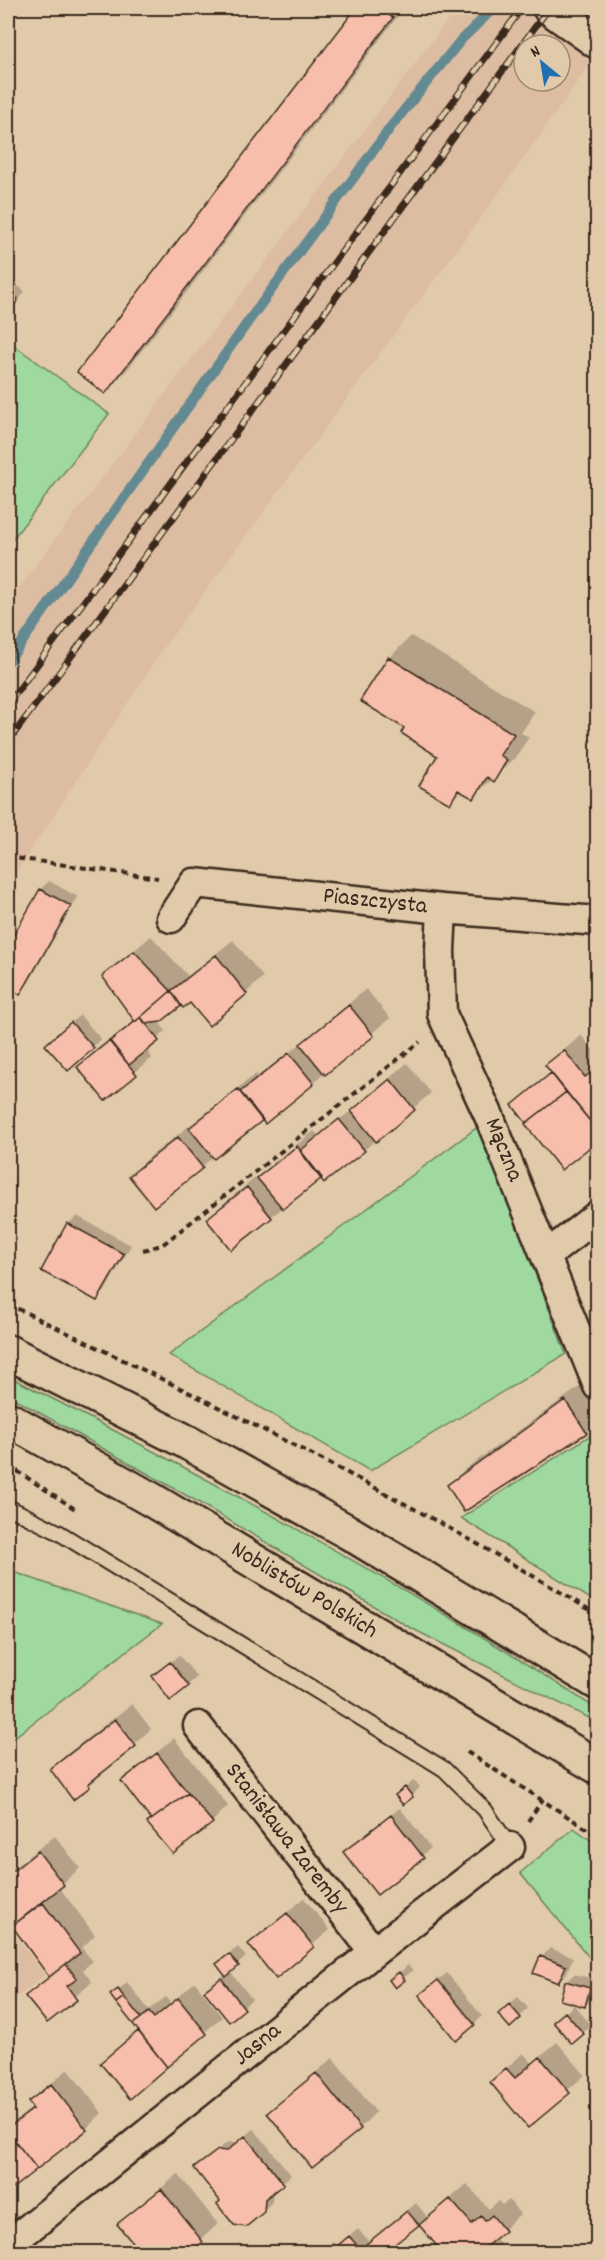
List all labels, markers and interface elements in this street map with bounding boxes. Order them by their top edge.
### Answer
north arrow [512,33,572,93]
text: N [527,40,545,64]
street label: Piaszczysta [321,880,429,924]
street label: Mączna [475,1113,531,1188]
street label: Noblistów Polskich [224,1534,384,1648]
street label: Stanisława Zaremby [216,1756,357,1923]
street label: Jasna [227,2015,290,2075]

